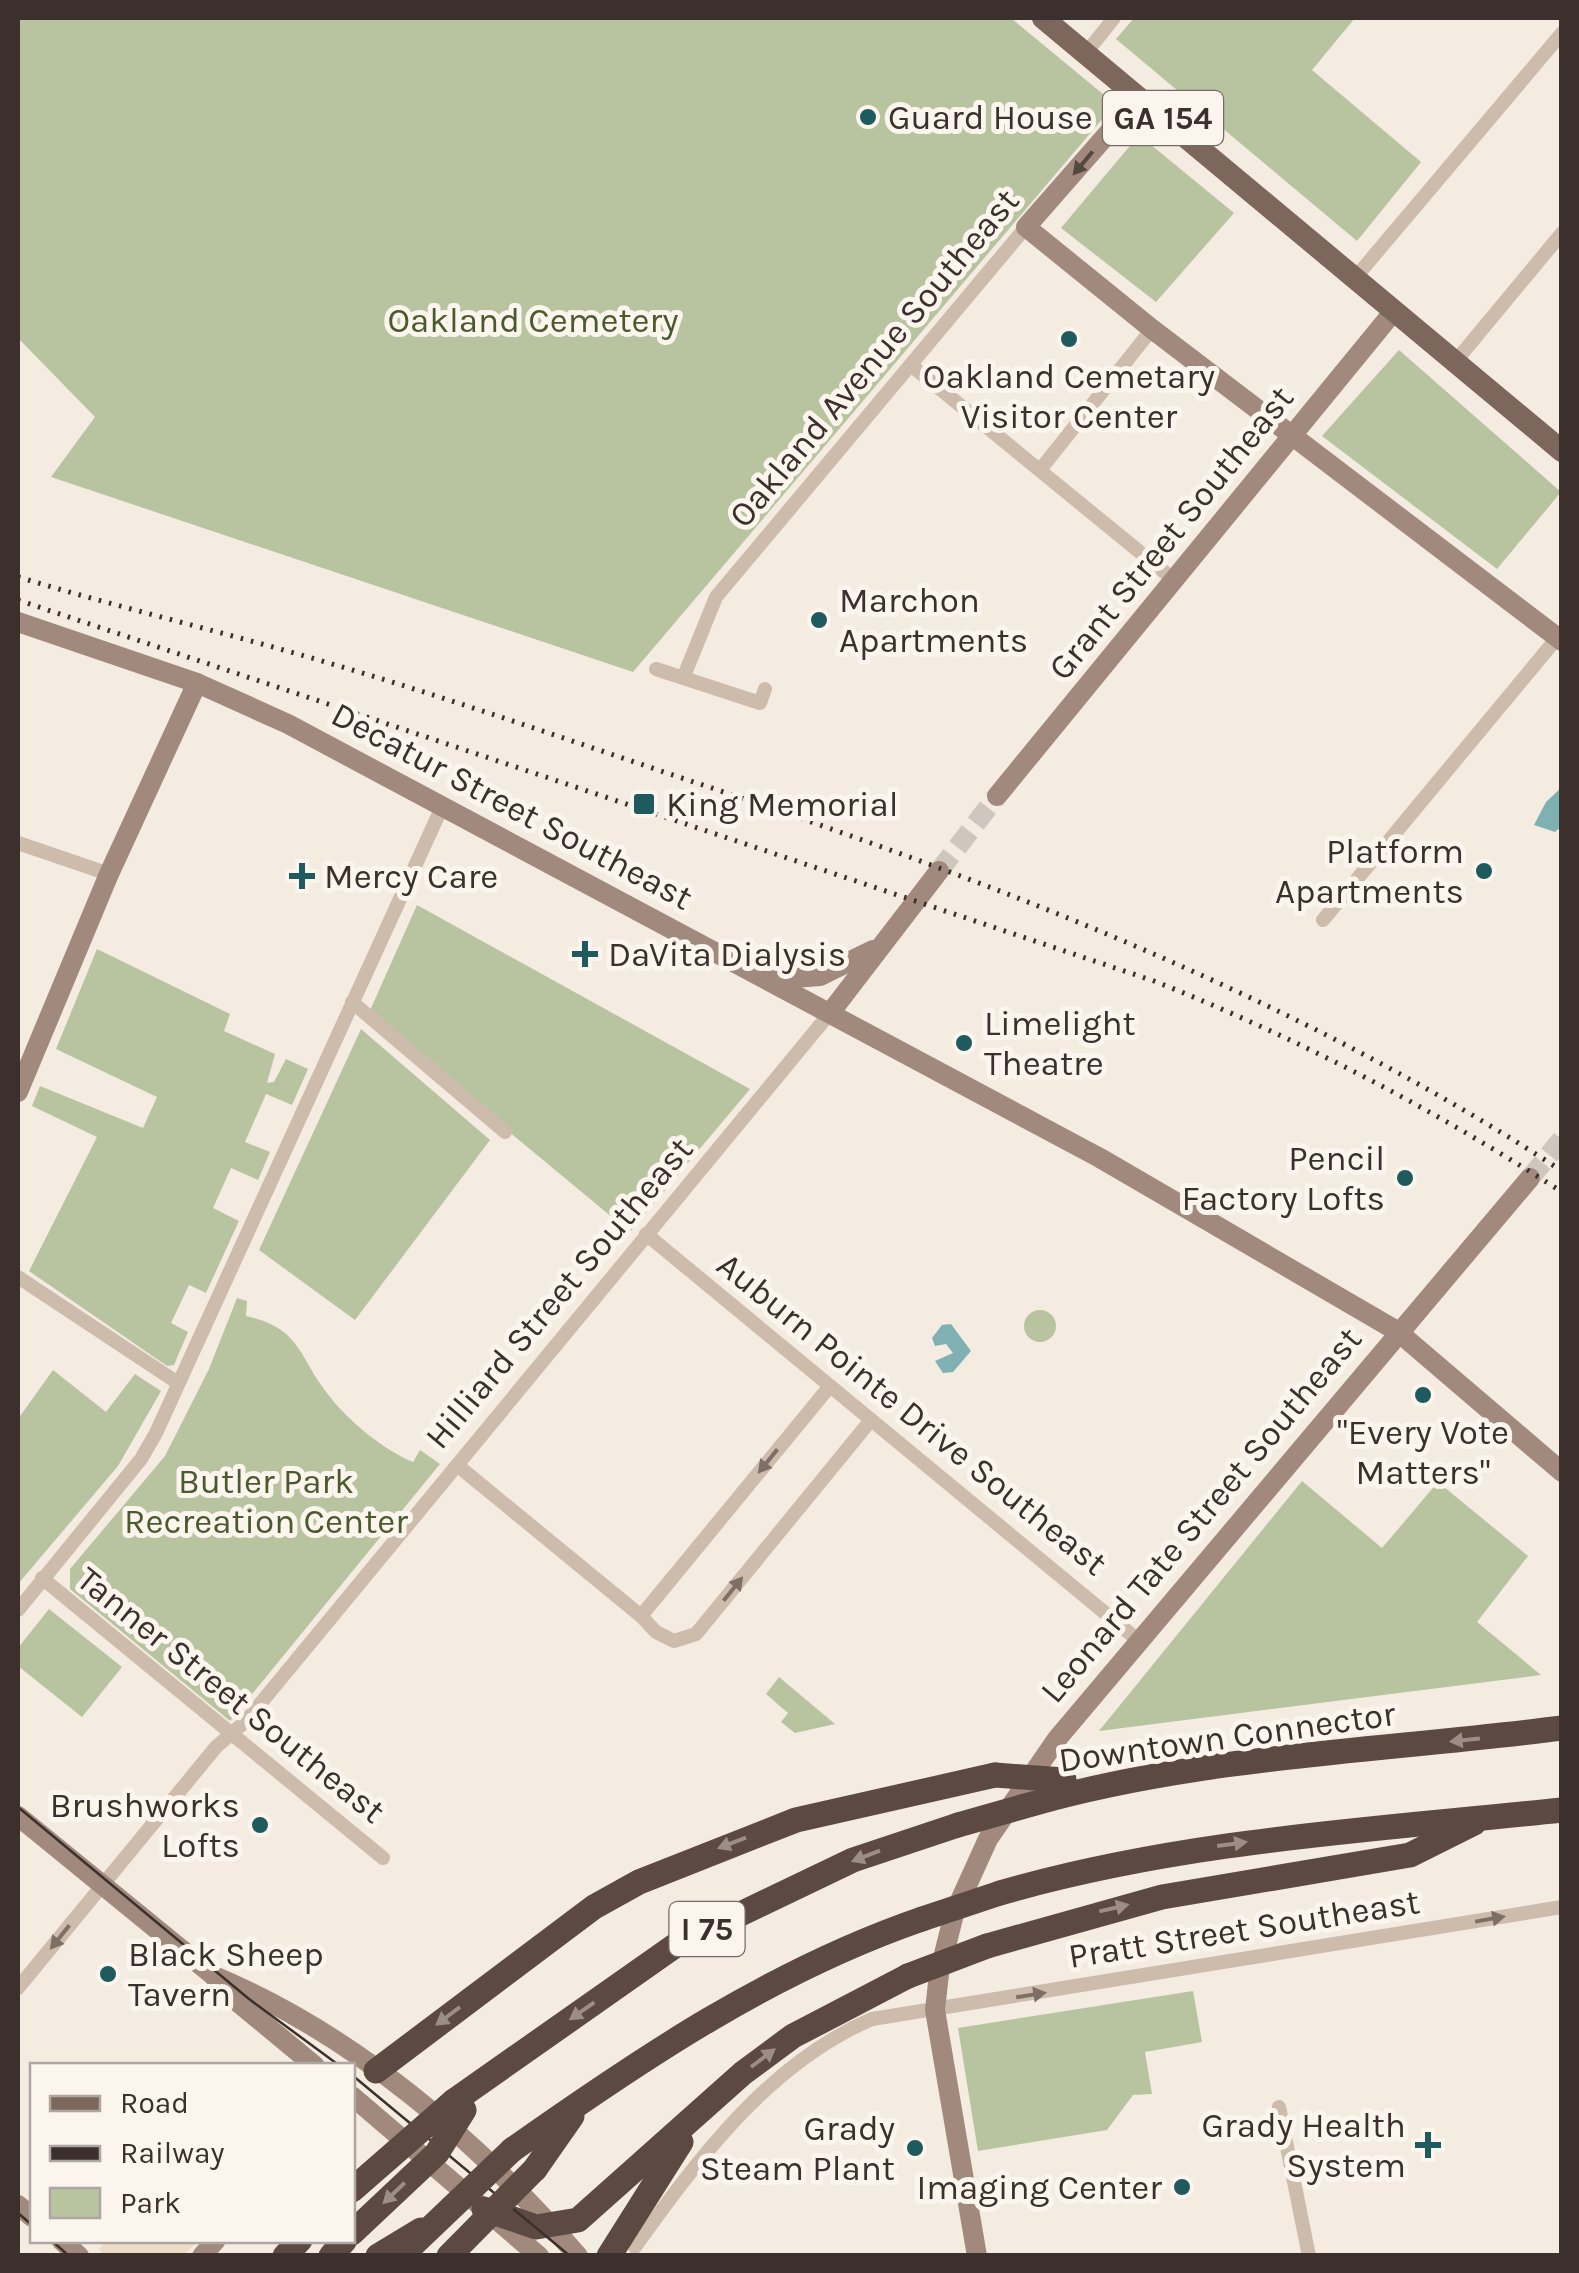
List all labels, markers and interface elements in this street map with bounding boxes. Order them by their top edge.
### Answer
road number: GA 154 [1103,91,1223,145]
place label: Guard House [888,97,1093,138]
marker: Guard House [857,106,879,128]
one-way arrow [1073,151,1095,176]
street label: Oakland Avenue Southeast [720,181,1028,535]
park label: Oakland Cemetery [387,300,679,341]
marker: Oakland Cemetary Visitor Center [1058,328,1080,350]
place label: Oakland Cemetary Visitor Center [923,356,1215,437]
street label: Grant Street Southeast [1040,378,1302,688]
place label: Marchon Apartments [839,580,1028,661]
marker: Marchon Apartments [808,609,830,631]
street label: Decatur Street Southeast [325,693,699,919]
place label: King Memorial [666,784,899,825]
marker: King Memorial [631,791,657,817]
place label: Platform Apartments [1275,831,1464,912]
place label: Mercy Care [324,856,498,897]
marker: Platform Apartments [1473,860,1495,882]
marker: Mercy Care [289,863,315,889]
place label: DaVita Dialysis [608,934,846,975]
marker: DaVita Dialysis [572,941,598,967]
place label: Limelight Theatre [984,1003,1136,1084]
marker: Limelight Theatre [953,1032,975,1054]
street label: Hilliard Street Southeast [417,1129,701,1457]
place label: Pencil Factory Lofts [1182,1138,1385,1219]
marker: Pencil Factory Lofts [1394,1167,1416,1189]
street label: Auburn Pointe Drive Southeast [709,1244,1115,1584]
street label: Leonard Tate Street Southeast [1032,1319,1370,1711]
marker: "Every Vote Matters" [1412,1384,1434,1406]
place label: "Every Vote Matters" [1337,1412,1509,1493]
one-way arrow [758,1448,779,1474]
park label: Butler Park Recreation Center [124,1461,408,1542]
street label: Tanner Street Southeast [69,1558,393,1832]
one-way arrow [722,1577,743,1602]
street label: Downtown Connector [1056,1693,1398,1781]
one-way arrow [1448,1732,1480,1748]
place label: Brushworks Lofts [50,1785,240,1866]
marker: Brushworks Lofts [249,1814,271,1836]
one-way arrow [716,1836,746,1851]
one-way arrow [1217,1836,1248,1852]
one-way arrow [851,1848,881,1864]
street label: Pratt Street Southeast [1066,1881,1422,1977]
one-way arrow [1099,1900,1130,1915]
road number: I 75 [670,1902,744,1956]
one-way arrow [1475,1911,1506,1926]
one-way arrow [50,1924,71,1949]
place label: Black Sheep Tavern [128,1934,324,2015]
marker: Black Sheep Tavern [97,1963,119,1985]
one-way arrow [1016,1986,1048,2002]
one-way arrow [569,2001,595,2020]
one-way arrow [435,2005,461,2025]
one-way arrow [750,2049,776,2069]
legend [30,2063,355,2243]
text: Road [120,2085,189,2121]
place label: Grady Health System [1201,2105,1406,2186]
place label: Grady Steam Plant [700,2108,895,2189]
marker: Grady Health System [1415,2132,1441,2158]
text: Railway [120,2135,224,2171]
marker: Grady Steam Plant [904,2137,926,2159]
place label: Imaging Center [916,2167,1162,2208]
marker: Imaging Center [1171,2176,1193,2198]
one-way arrow [383,2181,407,2204]
text: Park [120,2185,181,2221]

